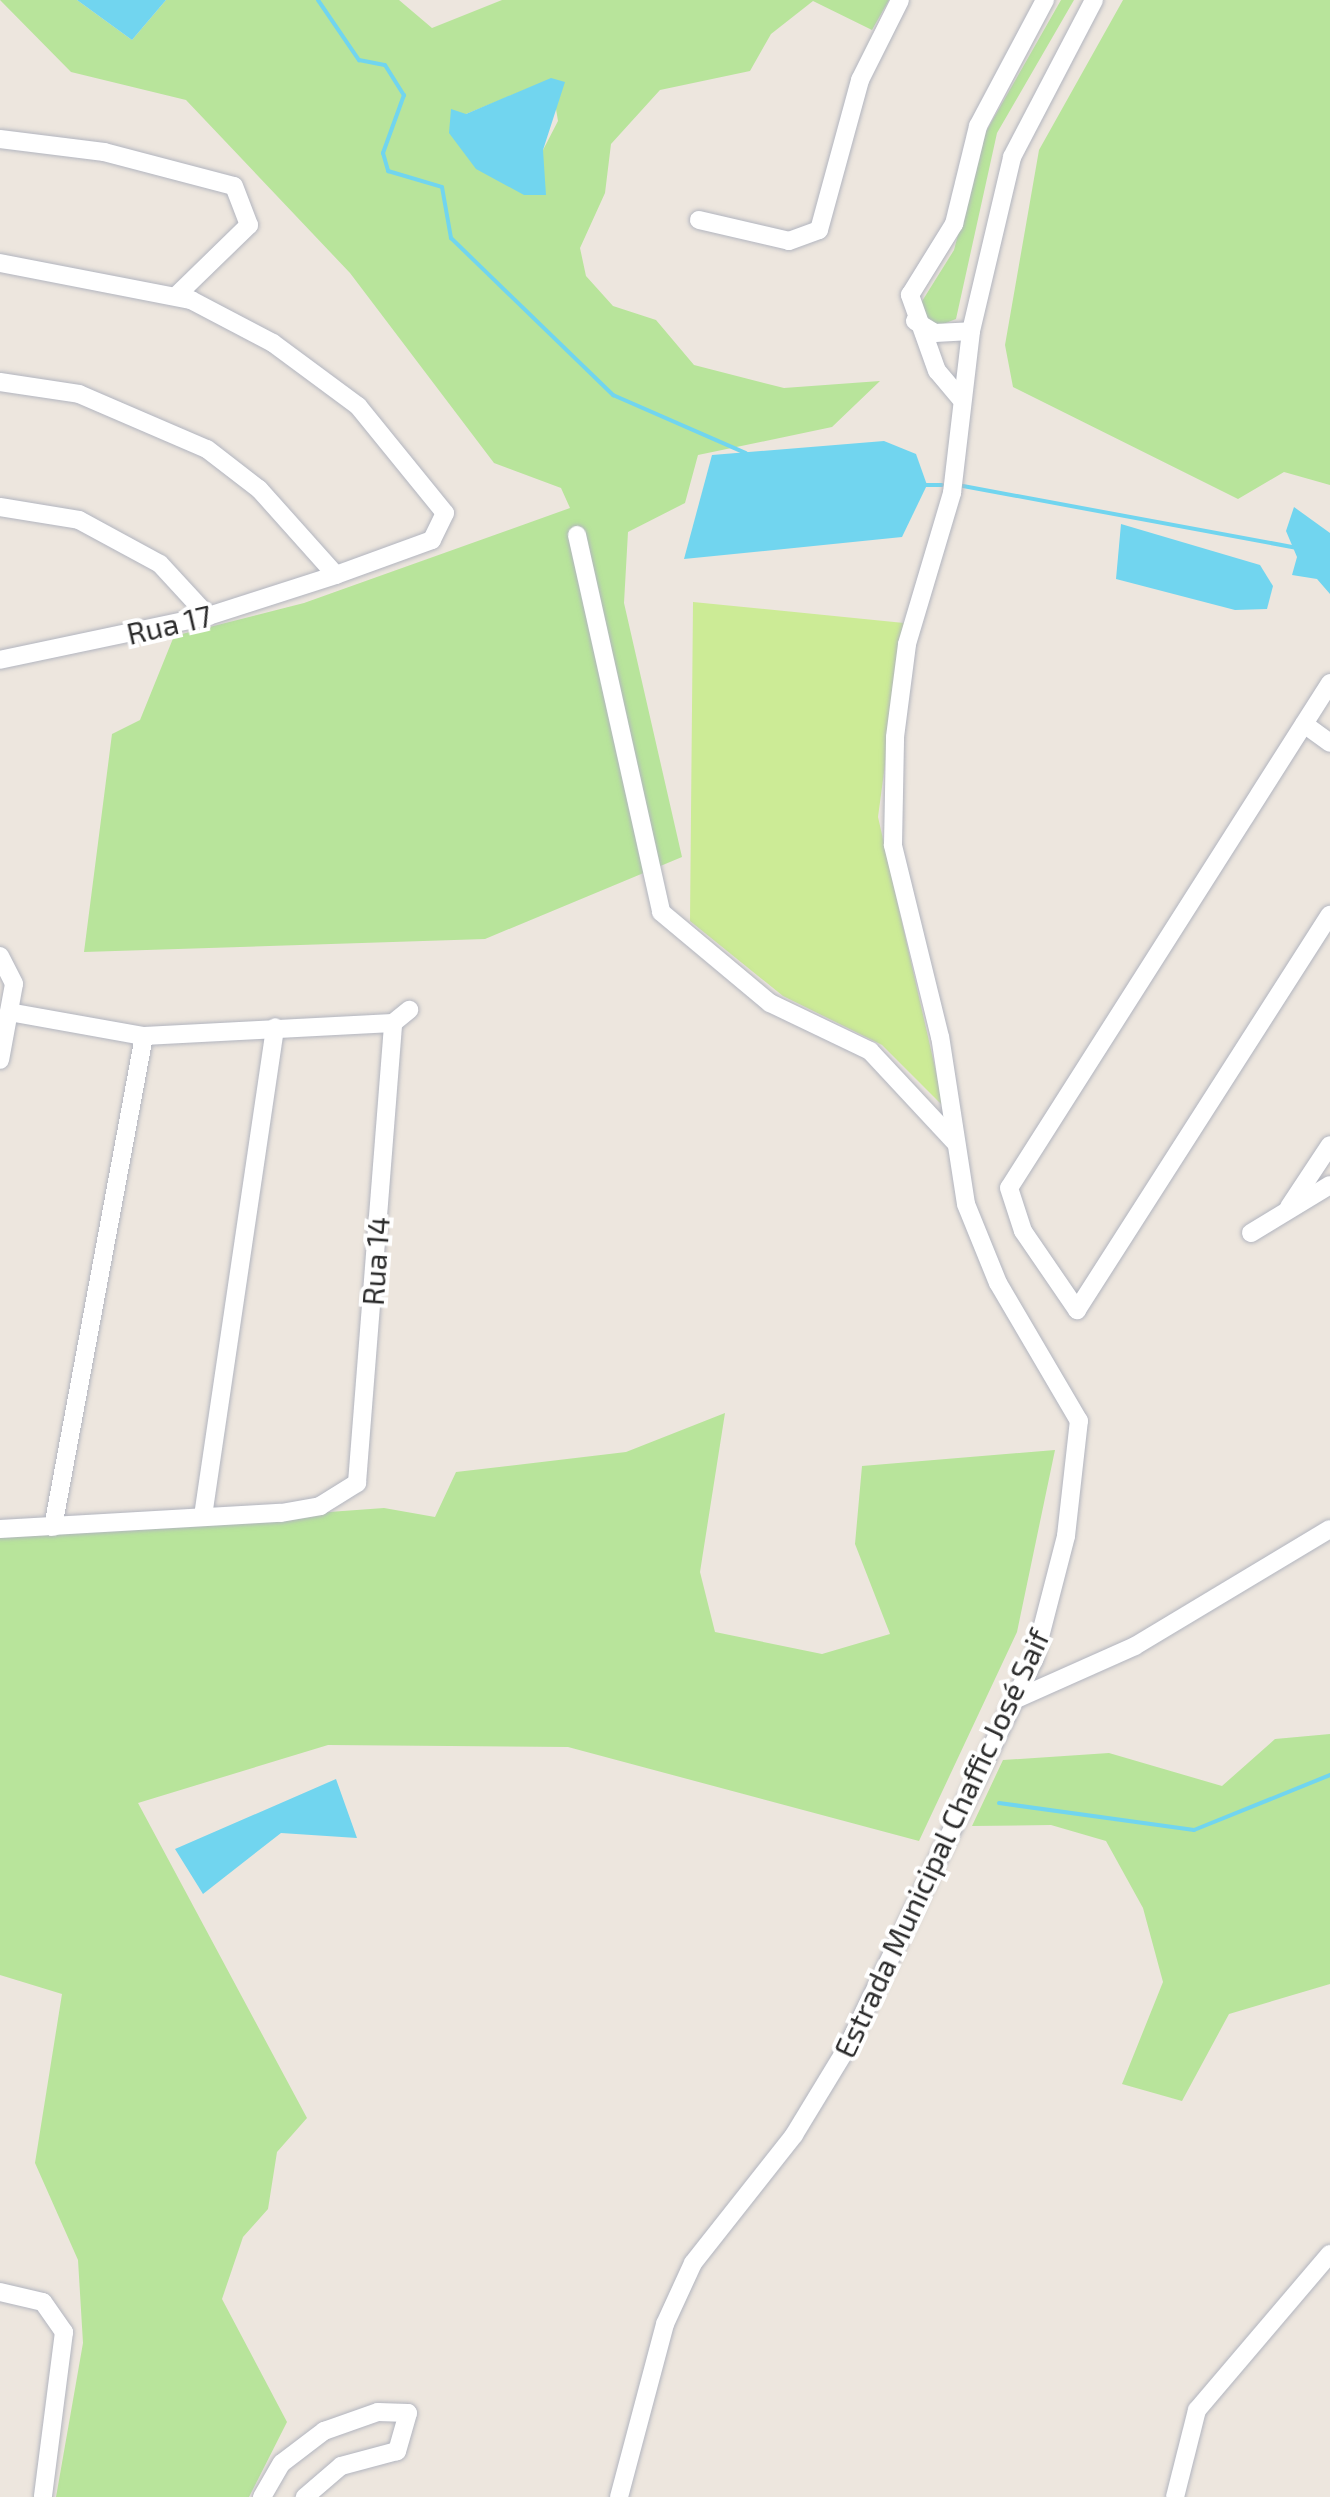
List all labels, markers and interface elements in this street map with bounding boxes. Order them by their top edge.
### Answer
street label: Rua 17 [123,597,215,651]
street label: Rua 14 [354,1215,396,1307]
street label: Estrada Municipal Chaffic José Saif [825,1622,1057,2064]

